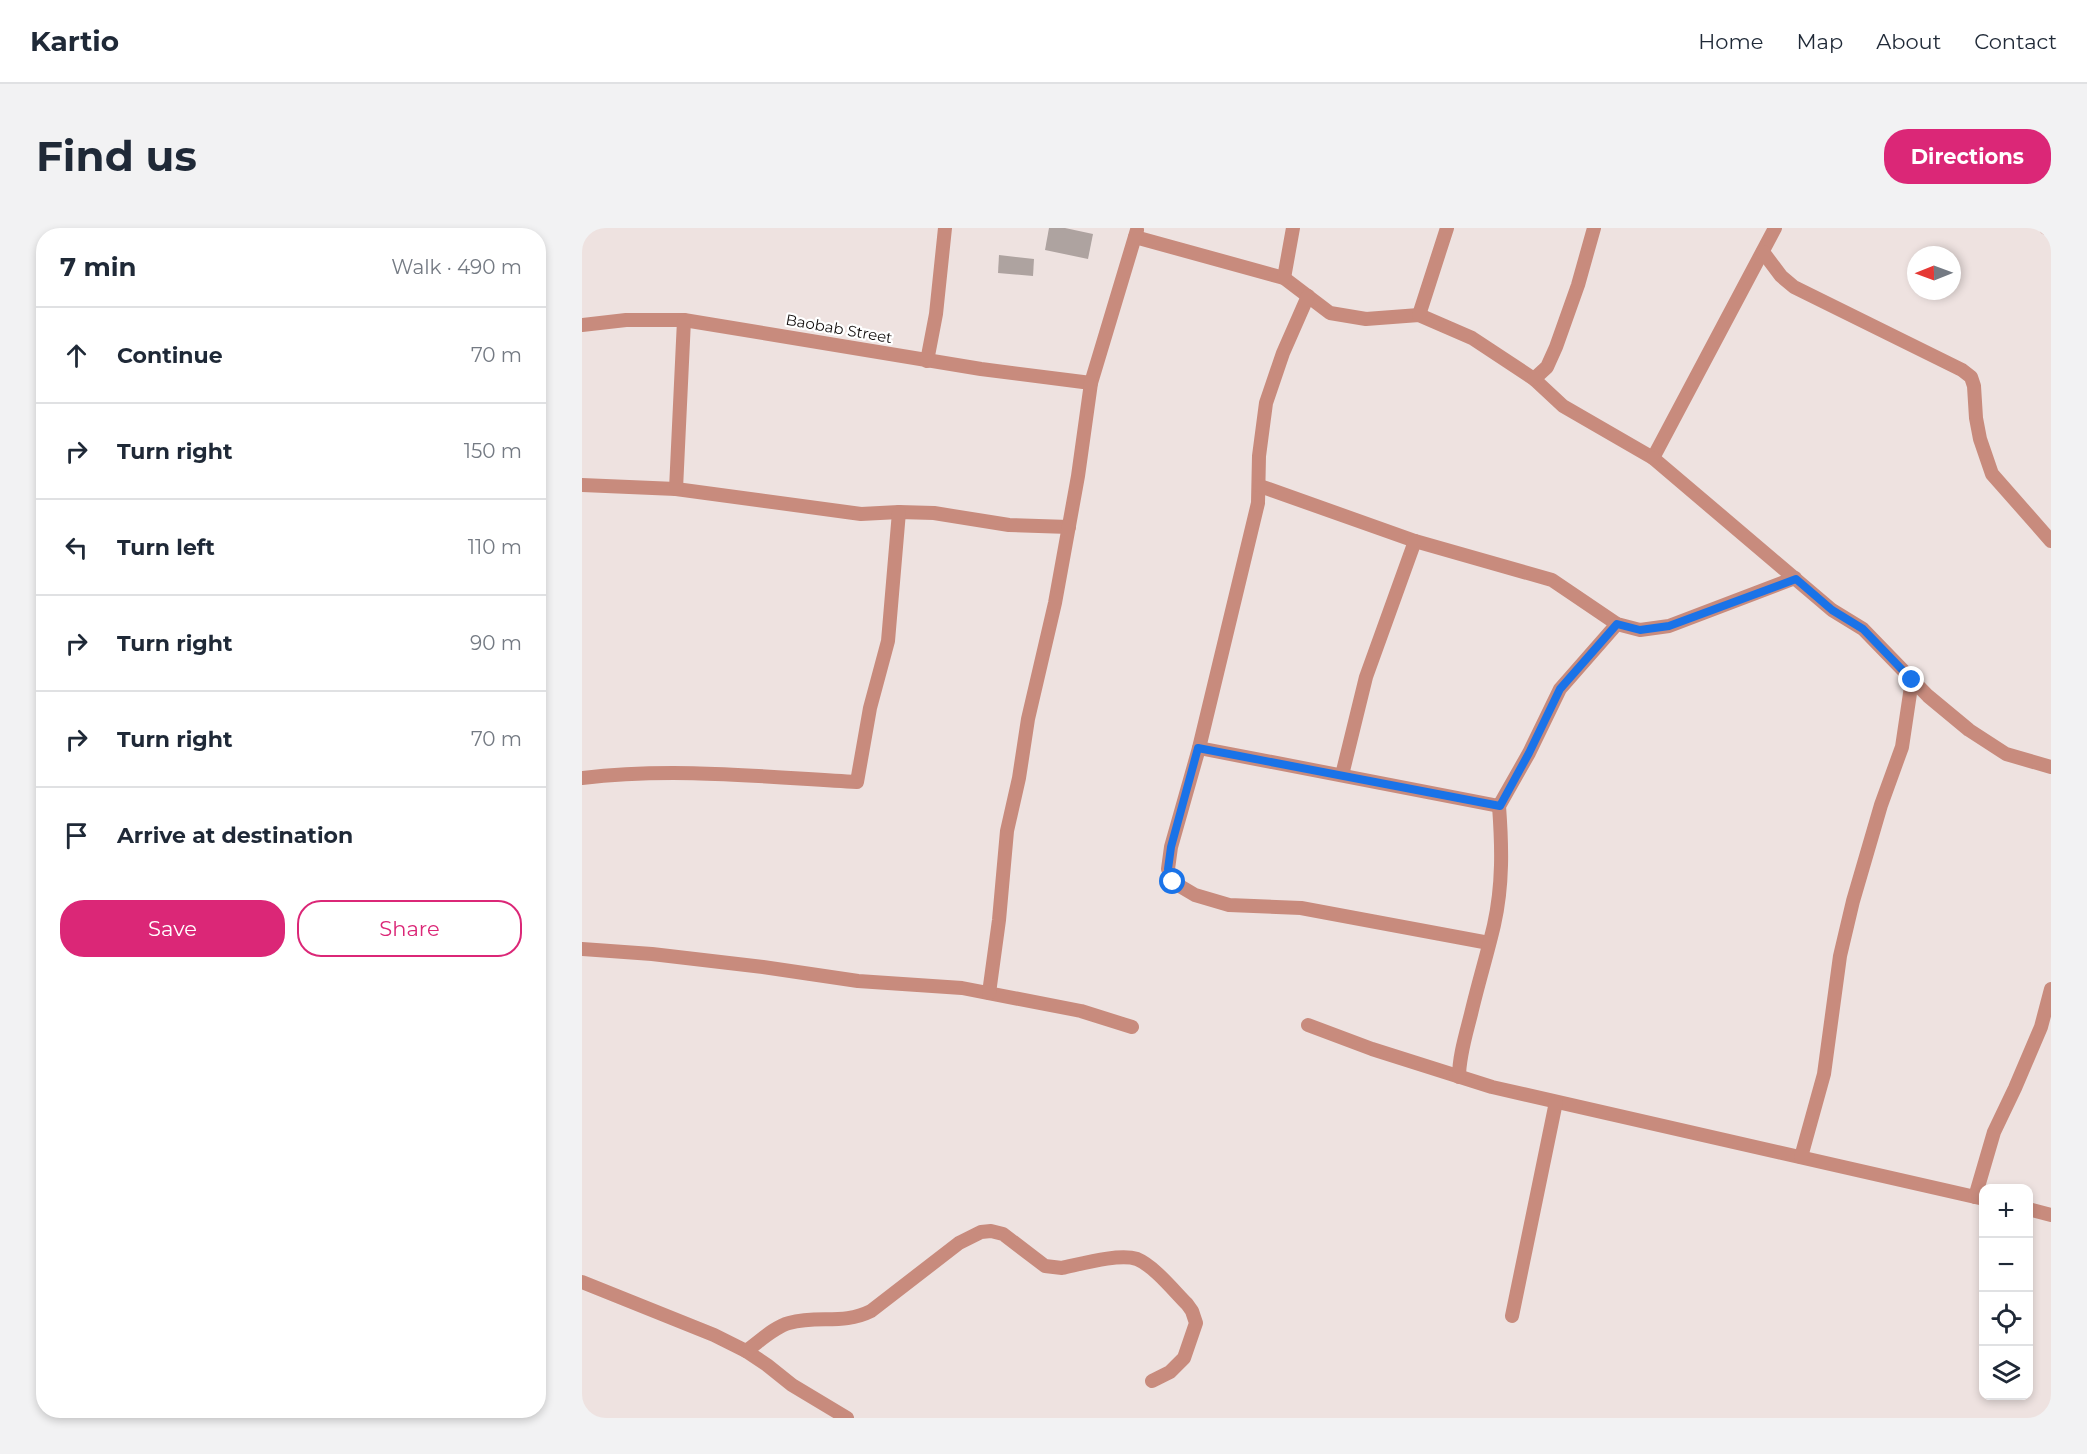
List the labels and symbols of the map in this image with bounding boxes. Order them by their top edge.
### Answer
north arrow [1907,246,1961,300]
street label: Baobab Street [784,310,894,347]
route end [1898,666,1924,692]
route start [1159,868,1185,894]

